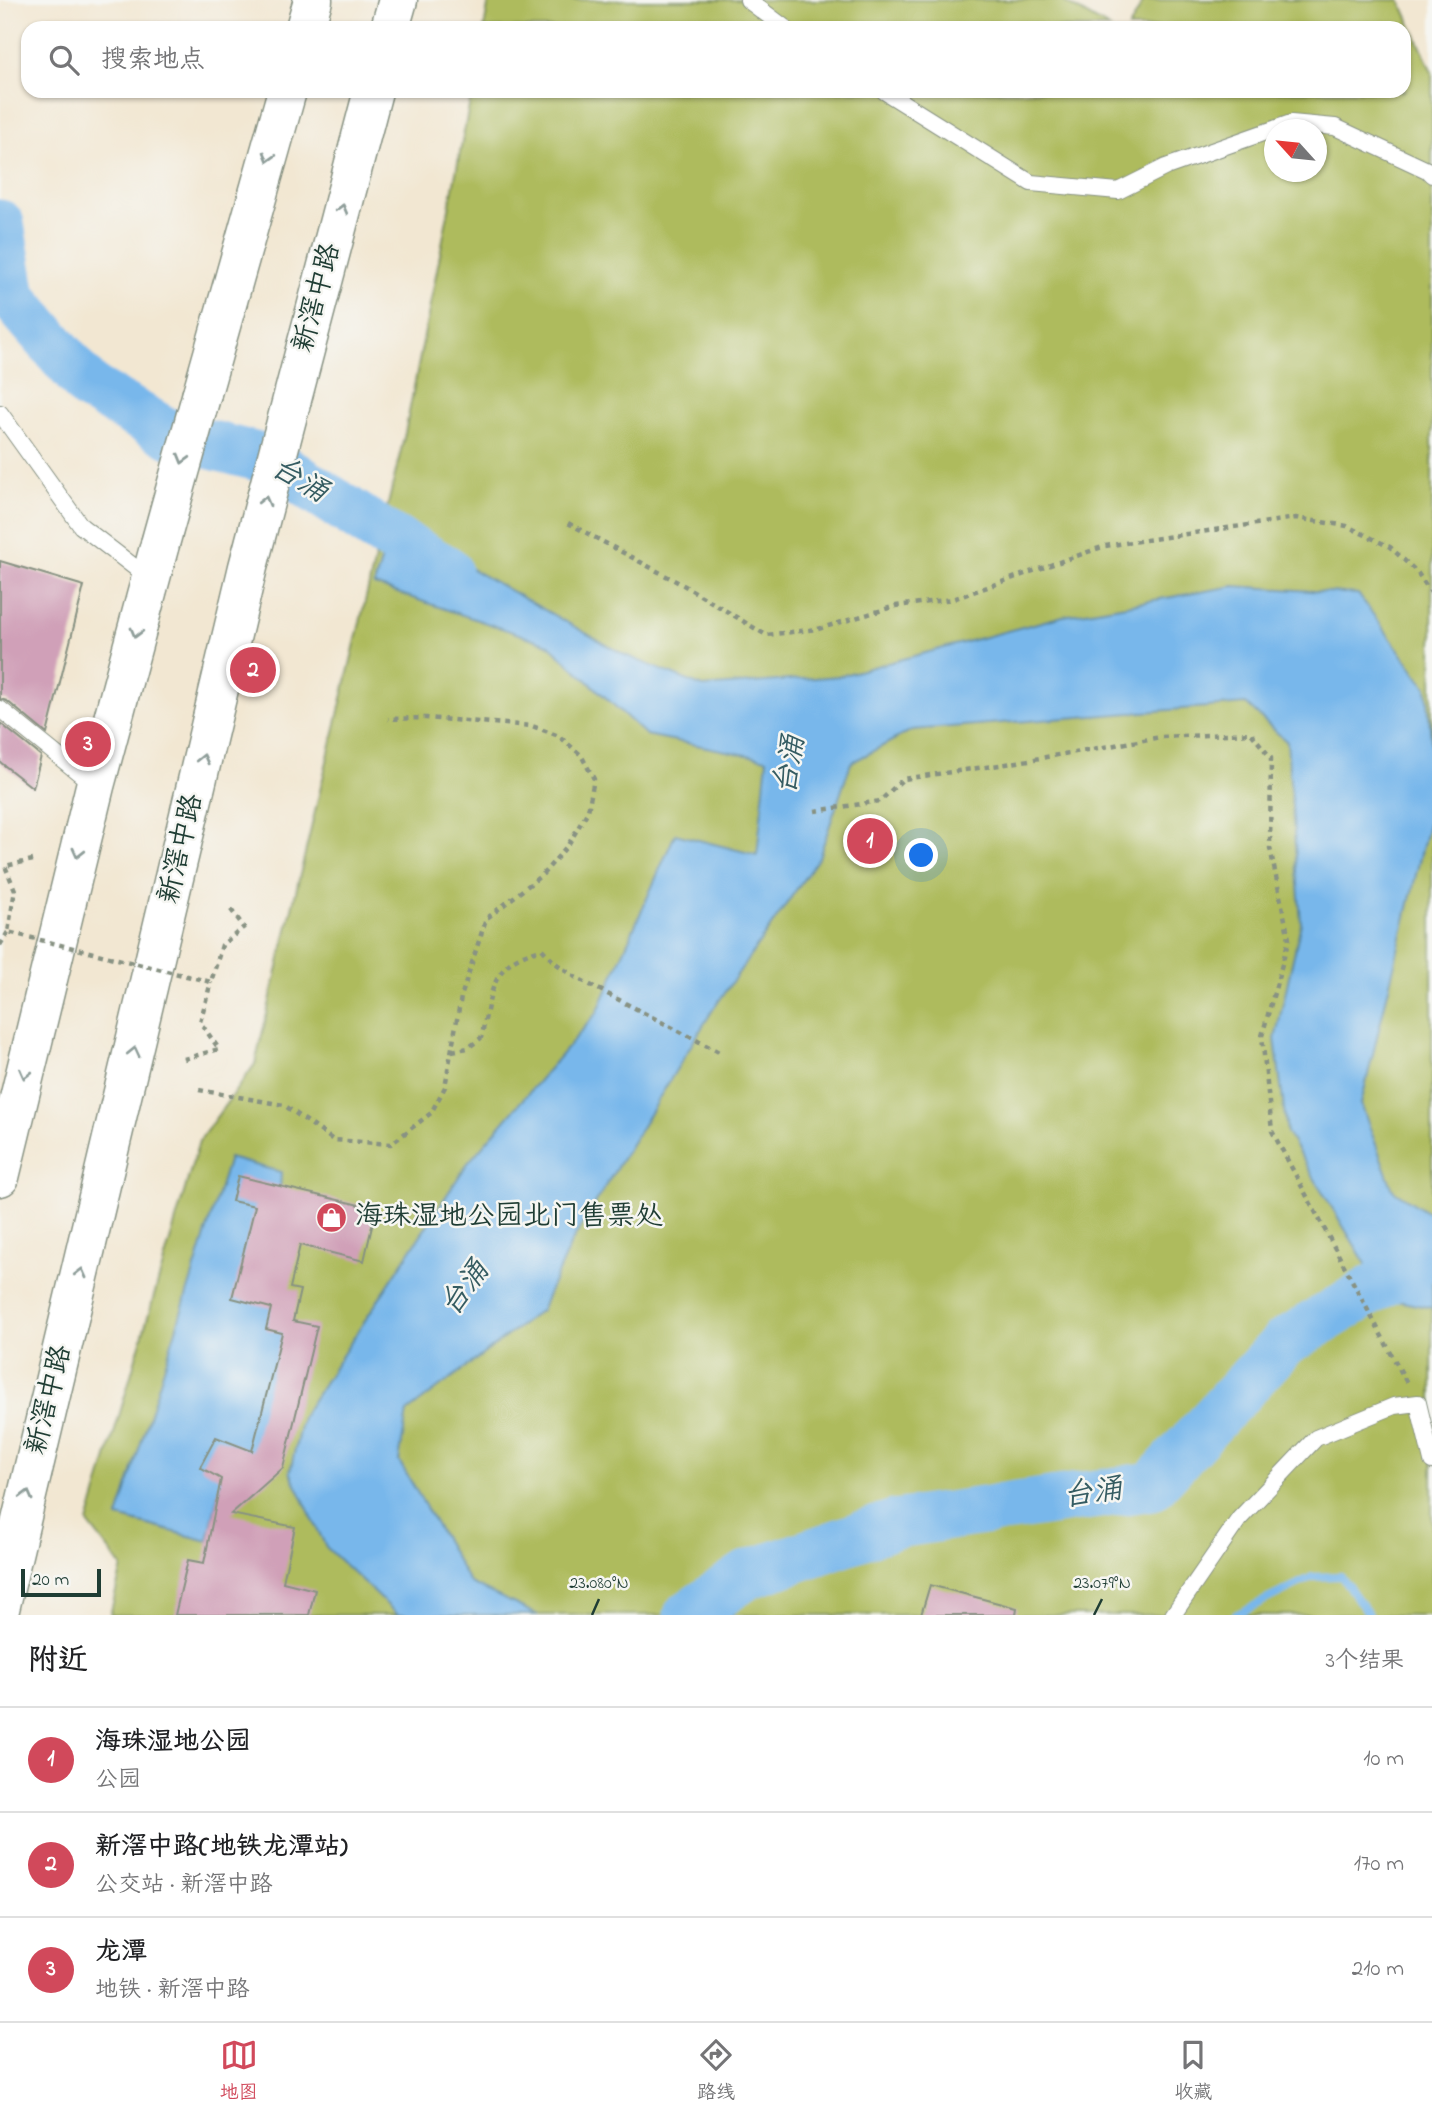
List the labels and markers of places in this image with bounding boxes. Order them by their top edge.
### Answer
pin: 2 [230,644,276,696]
pin: 3 [65,718,111,770]
pin: 1 [847,815,893,867]
place label: 海珠湿地公园北门售票处 [355,1197,663,1238]
shop icon: 海珠湿地公园北门售票处 [315,1200,349,1234]

